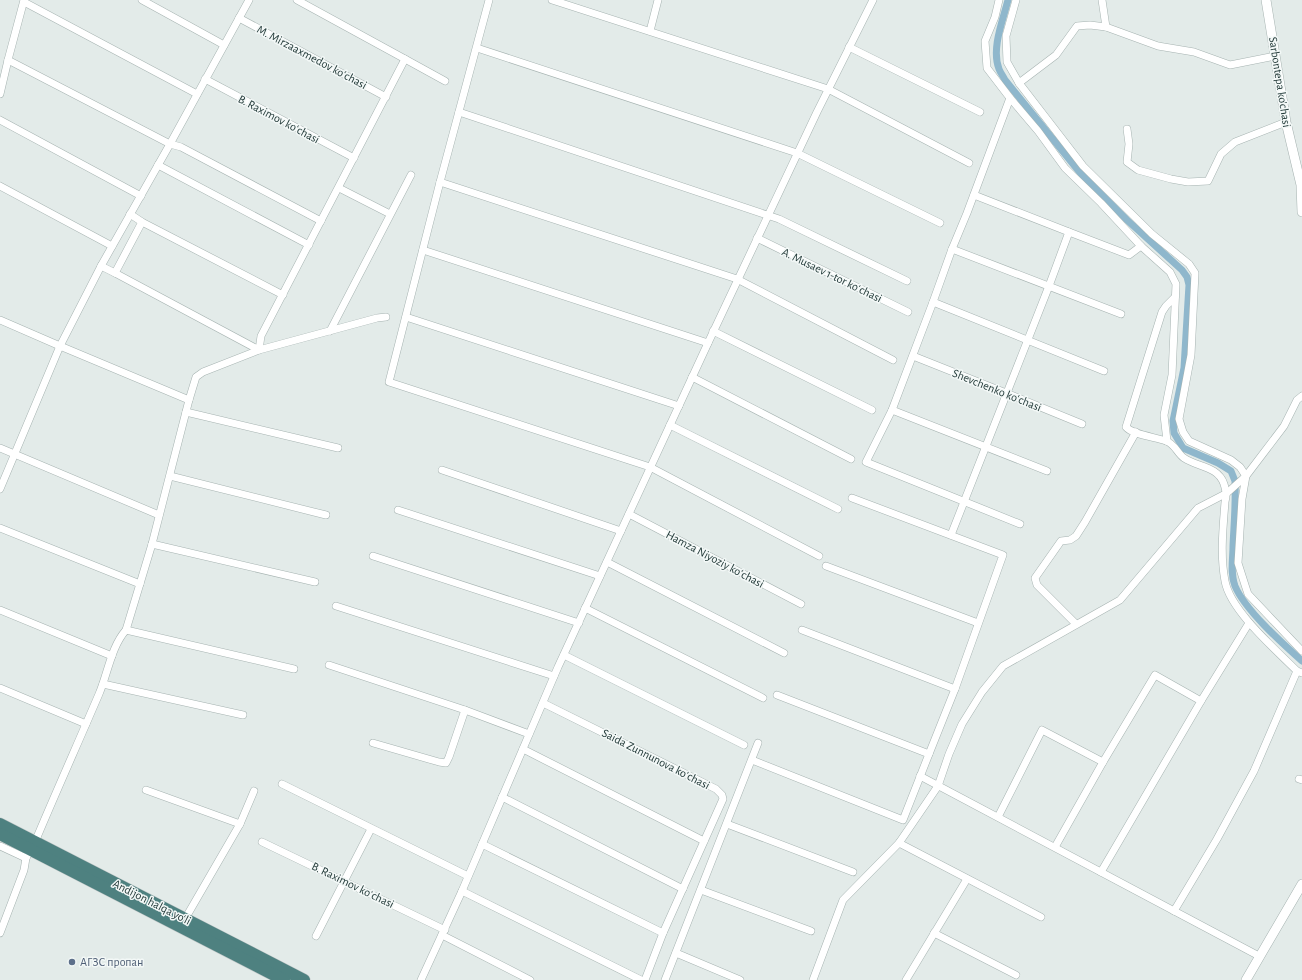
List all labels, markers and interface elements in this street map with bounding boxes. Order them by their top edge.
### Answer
street label: M. Mirzaaxmedov koʻchasi [255,23,369,91]
street label: Sarbontepa ko'chasi [1267,36,1293,128]
street label: B. Raximov koʻchasi [236,93,322,145]
street label: A. Musaev 1-tor koʻchasi [780,246,884,304]
street label: Shevchenko koʻchasi [951,367,1043,413]
street label: Hamza Niyoziy koʻchasi [664,528,766,591]
street label: Saida Zunnunova koʻchasi [600,727,712,791]
street label: B. Raximov koʻchasi [310,860,396,910]
street label: Andijon halqa yo‘li [111,877,193,928]
place label: АГЗС пропан [80,956,143,968]
marker: АГЗС пропан [67,957,77,967]

